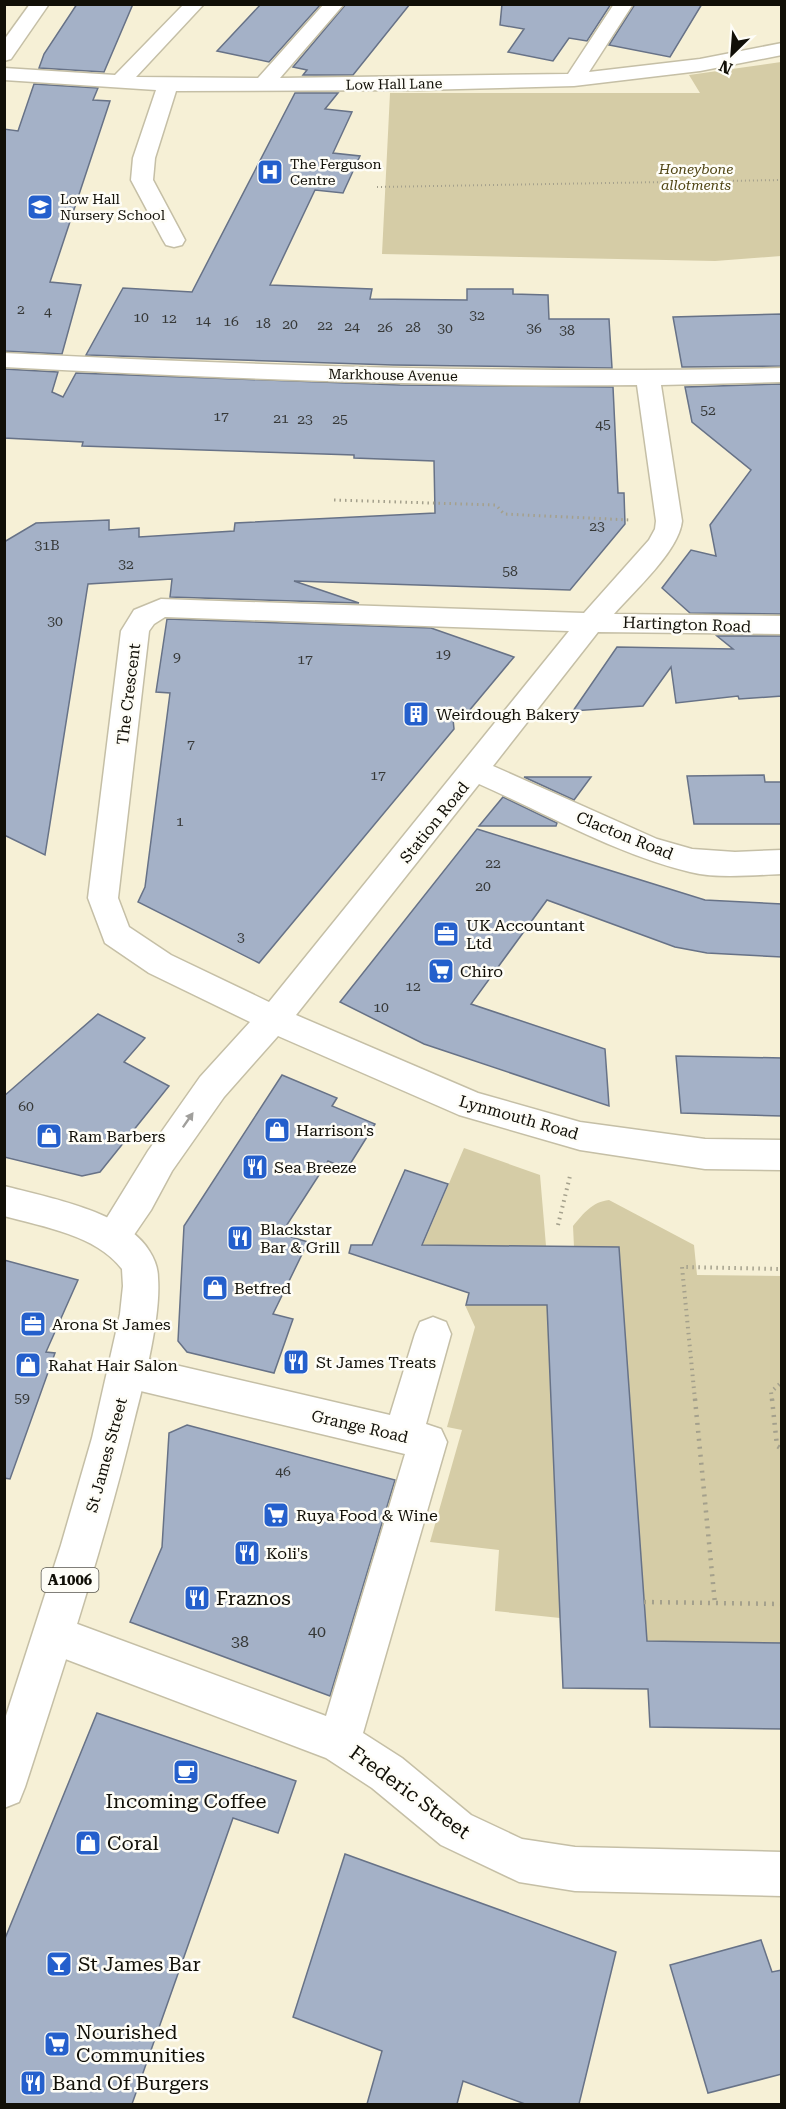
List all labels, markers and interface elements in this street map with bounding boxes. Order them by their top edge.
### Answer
north arrow [702,24,762,84]
text: N [716,56,735,78]
street label: Low Hall Lane [346,75,443,93]
place label: The Ferguson Centre [290,156,382,188]
hospital icon: The Ferguson Centre [255,157,285,187]
park label: Honeybone allotments [658,161,733,193]
place label: Low Hall Nursery School [60,191,166,223]
school or university icon: Low Hall Nursery School [25,192,55,222]
house number: 2 [17,301,25,317]
house number: 4 [44,303,52,319]
house number: 32 [469,307,485,323]
house number: 10 [133,309,149,325]
house number: 12 [161,310,177,326]
house number: 14 [195,312,211,328]
house number: 16 [223,313,239,329]
house number: 18 [255,315,271,331]
house number: 20 [282,316,298,332]
house number: 22 [317,317,333,333]
house number: 24 [344,318,360,334]
house number: 26 [377,319,393,335]
house number: 28 [405,319,421,335]
house number: 30 [437,320,453,336]
house number: 36 [526,320,542,336]
house number: 38 [559,322,575,338]
street label: Markhouse Avenue [328,366,458,384]
house number: 52 [700,402,716,418]
house number: 17 [213,408,229,424]
house number: 21 [273,410,289,426]
house number: 23 [297,411,313,427]
house number: 25 [332,411,348,427]
house number: 45 [595,416,611,432]
house number: 23 [589,518,605,534]
house number: 31B [34,537,60,553]
house number: 32 [118,556,134,572]
house number: 58 [502,563,518,579]
house number: 30 [47,613,63,629]
street label: Hartington Road [622,613,752,636]
street label: The Crescent [113,642,144,746]
house number: 19 [435,646,451,662]
house number: 9 [173,649,181,665]
house number: 17 [297,651,313,667]
building icon: Weirdough Bakery [401,699,431,729]
place label: Weirdough Bakery [436,705,580,724]
house number: 7 [187,736,195,752]
house number: 17 [370,767,386,783]
street label: Station Road [396,778,473,867]
street label: Clacton Road [573,807,676,864]
house number: 1 [176,813,184,829]
house number: 22 [485,855,501,871]
house number: 20 [475,878,491,894]
place label: UK Accountant Ltd [466,916,585,953]
office icon: UK Accountant Ltd [431,919,461,949]
house number: 3 [237,929,245,945]
supermarket icon: Chiro [426,956,456,986]
place label: Chiro [460,962,503,981]
house number: 12 [405,978,421,994]
house number: 10 [373,999,389,1015]
street label: Lynmouth Road [457,1091,581,1144]
house number: 60 [18,1098,34,1114]
one-way arrow [182,1113,194,1129]
shop icon: Harrison's [262,1115,292,1145]
shop icon: Ram Barbers [34,1121,64,1151]
place label: Harrison's [296,1121,374,1140]
place label: Ram Barbers [68,1127,166,1146]
restaurant icon: Sea Breeze [240,1152,270,1182]
place label: Sea Breeze [274,1158,357,1177]
place label: Blackstar Bar & Grill [260,1220,340,1257]
restaurant icon: Blackstar Bar & Grill [225,1223,255,1253]
shop icon: Betfred [200,1273,230,1303]
place label: Betfred [234,1279,291,1298]
office icon: Arona St James [18,1309,48,1339]
place label: Arona St James [52,1315,171,1334]
restaurant icon: St James Treats [281,1347,311,1377]
shop icon: Rahat Hair Salon [13,1350,43,1380]
place label: St James Treats [316,1353,436,1372]
place label: Rahat Hair Salon [48,1356,178,1375]
house number: 59 [14,1390,30,1406]
street label: St James Street [82,1396,131,1515]
street label: Grange Road [310,1406,410,1447]
house number: 46 [275,1463,291,1479]
supermarket icon: Ruya Food & Wine [261,1500,291,1530]
place label: Ruya Food & Wine [296,1506,438,1525]
restaurant icon: Koli's [232,1538,262,1568]
place label: Koli's [266,1544,308,1563]
road number: A1006 [42,1568,98,1592]
restaurant icon: Fraznos [182,1583,212,1613]
place label: Fraznos [216,1586,291,1610]
house number: 40 [308,1622,326,1641]
house number: 38 [231,1632,249,1651]
street label: Frederic Street [345,1740,475,1844]
cafe icon: Incoming Coffee [171,1757,201,1787]
place label: Incoming Coffee [106,1789,266,1813]
shop icon: Coral [73,1828,103,1858]
place label: Coral [107,1831,159,1855]
bar icon: St James Bar [44,1949,74,1979]
place label: St James Bar [78,1952,201,1976]
place label: Nourished Communities [76,2020,205,2067]
supermarket icon: Nourished Communities [42,2029,72,2059]
restaurant icon: Band Of Burgers [18,2068,48,2098]
place label: Band Of Burgers [52,2071,209,2095]

